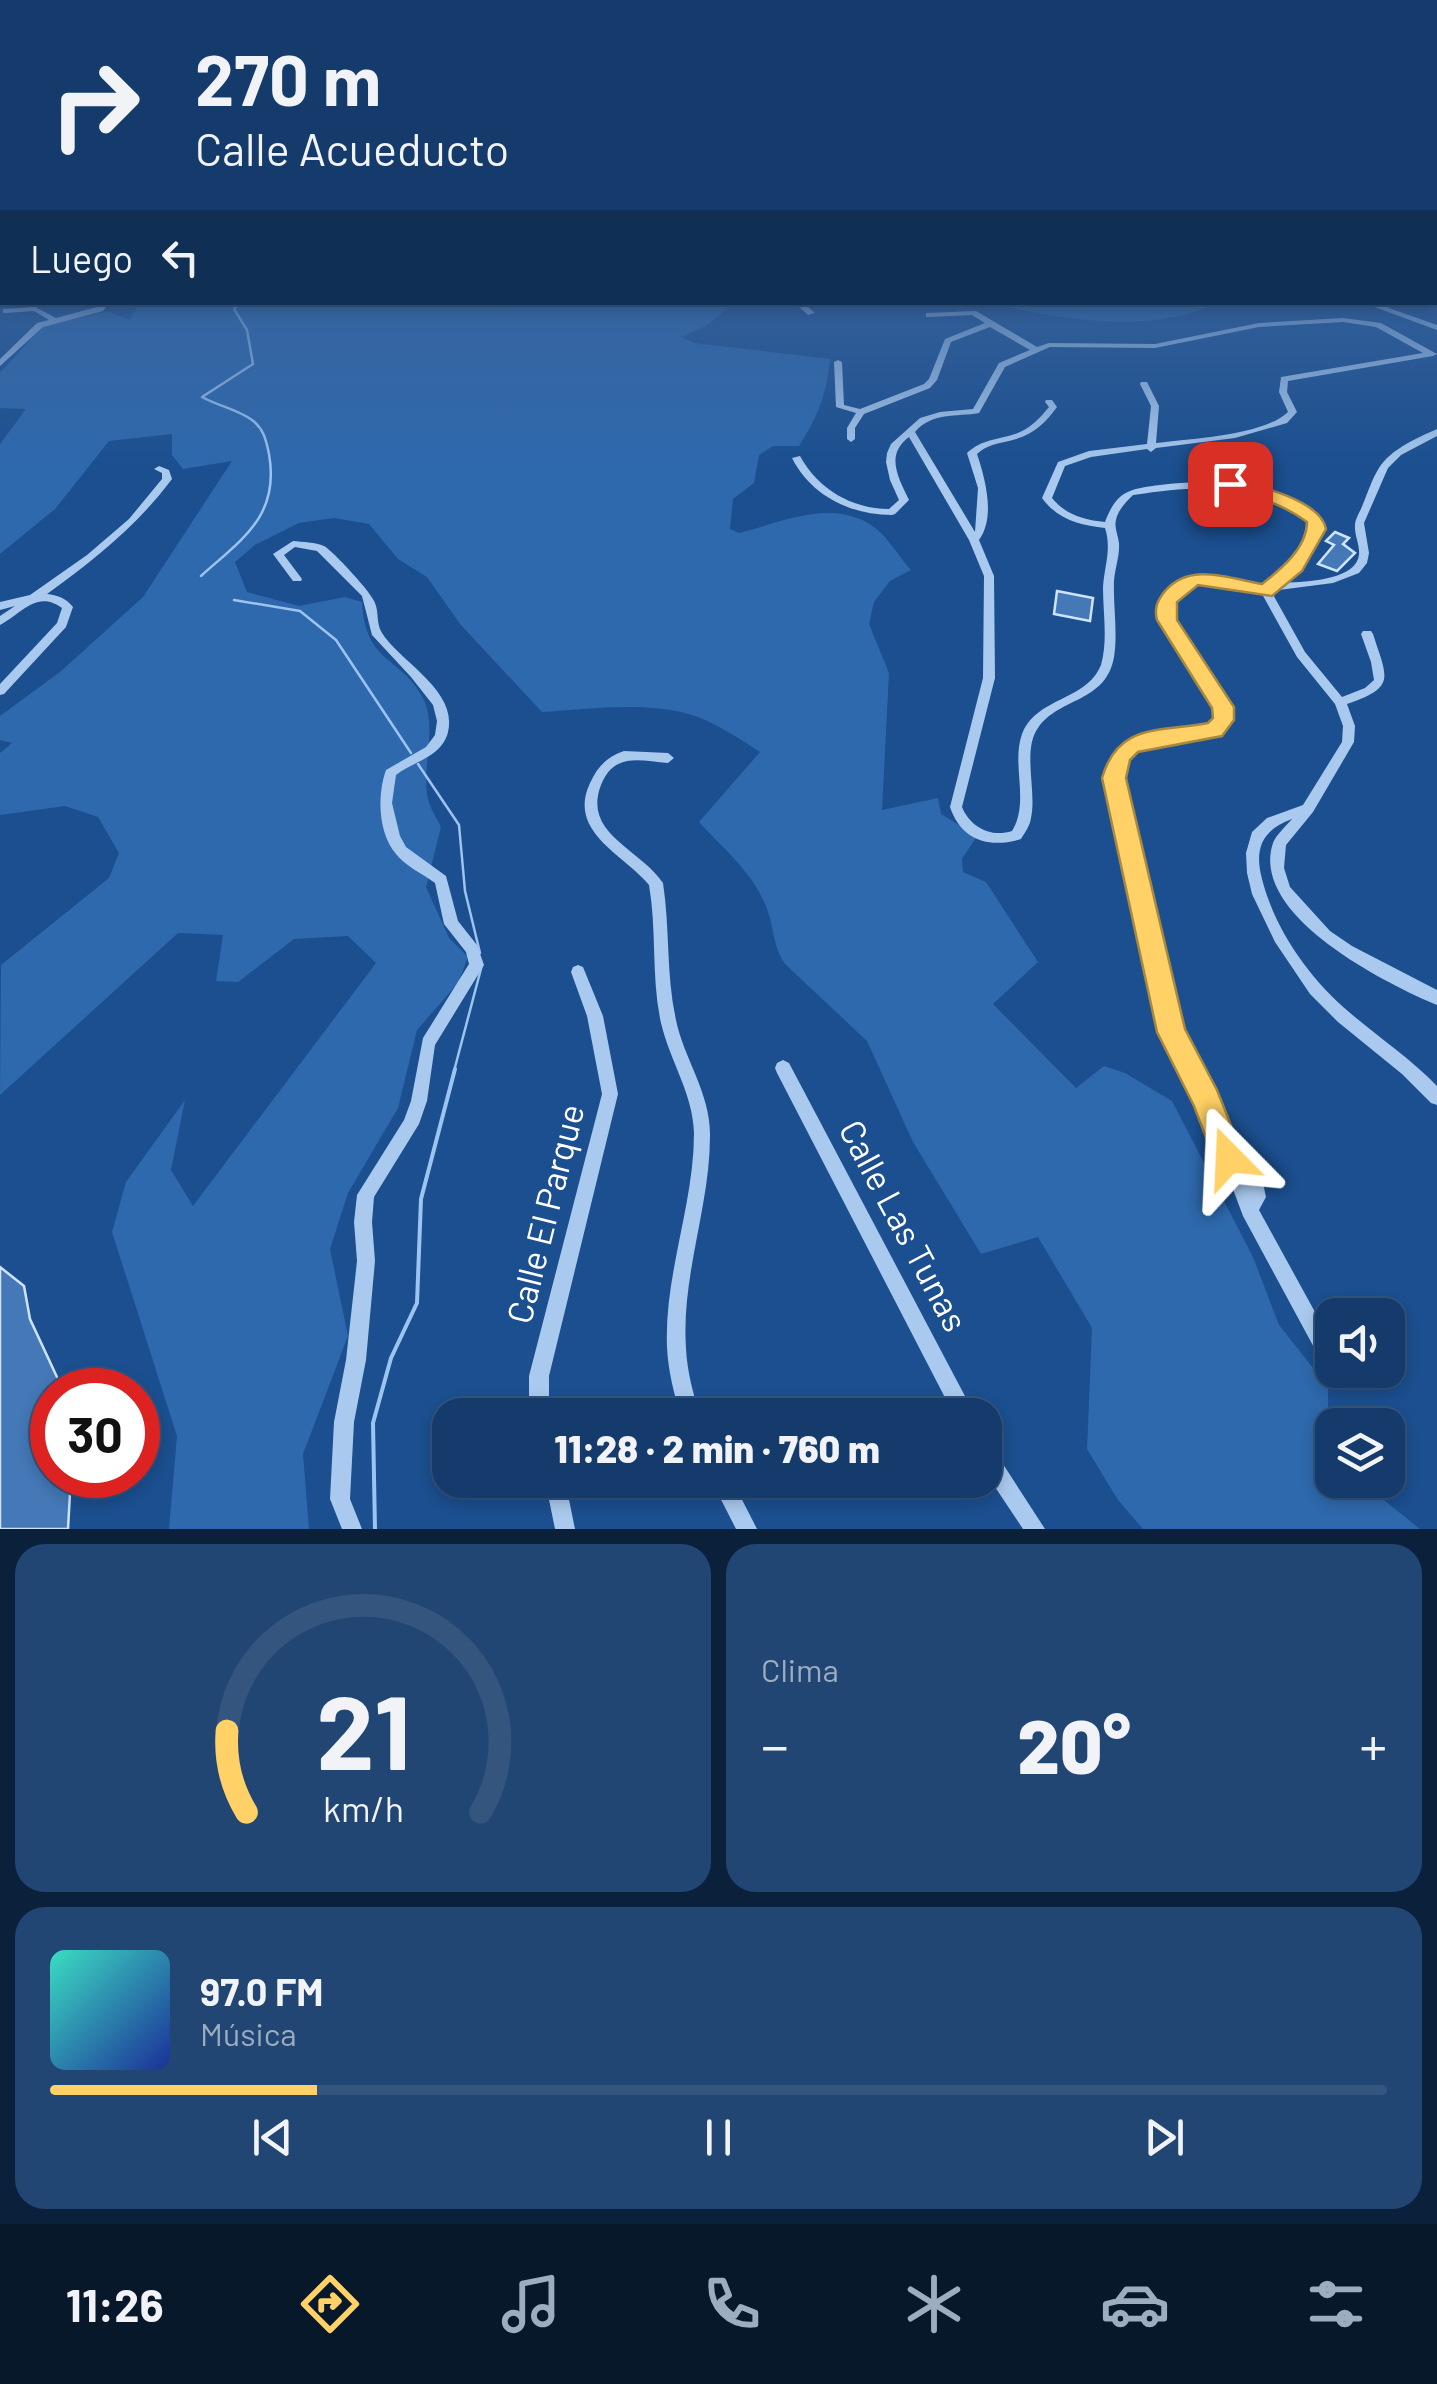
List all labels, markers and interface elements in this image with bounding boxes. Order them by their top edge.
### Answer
text: 270 m [195,36,381,120]
icon: right [30,40,160,170]
text: Calle Acueducto [195,121,509,175]
icon: left [153,230,208,285]
text: Luego [30,235,133,281]
pin [1188,442,1273,527]
icon: arrive [1203,457,1258,512]
street label: Calle El Parque [497,1100,592,1327]
position arrow [1177,1106,1281,1210]
street label: Calle Las Tunas [832,1112,978,1338]
map controls [1315,1298,1405,1498]
button: sound [1315,1298,1405,1388]
speed limit sign: 30 [30,1368,160,1498]
button: layers [1315,1408,1405,1498]
text: 11:28 · 2 min · 760 m [554,1425,880,1471]
text: Clima [761,1650,839,1688]
text: 21 [316,1666,410,1791]
text: 20° [1017,1699,1131,1789]
text: − [761,1711,789,1777]
text: + [1359,1711,1387,1777]
text: km/h [323,1786,403,1829]
text: 97.0 FM [200,1968,324,2014]
text: Música [200,2014,297,2052]
icon: previous [245,2110,300,2165]
icon: pause [691,2110,746,2165]
icon: next [1137,2110,1192,2165]
icon: directions [295,2269,365,2339]
icon: music [496,2269,566,2339]
icon: phone [697,2269,767,2339]
icon: climate [899,2269,969,2339]
icon: car [1100,2269,1170,2339]
icon: filters [1301,2269,1371,2339]
text: 11:26 [66,2277,164,2331]

